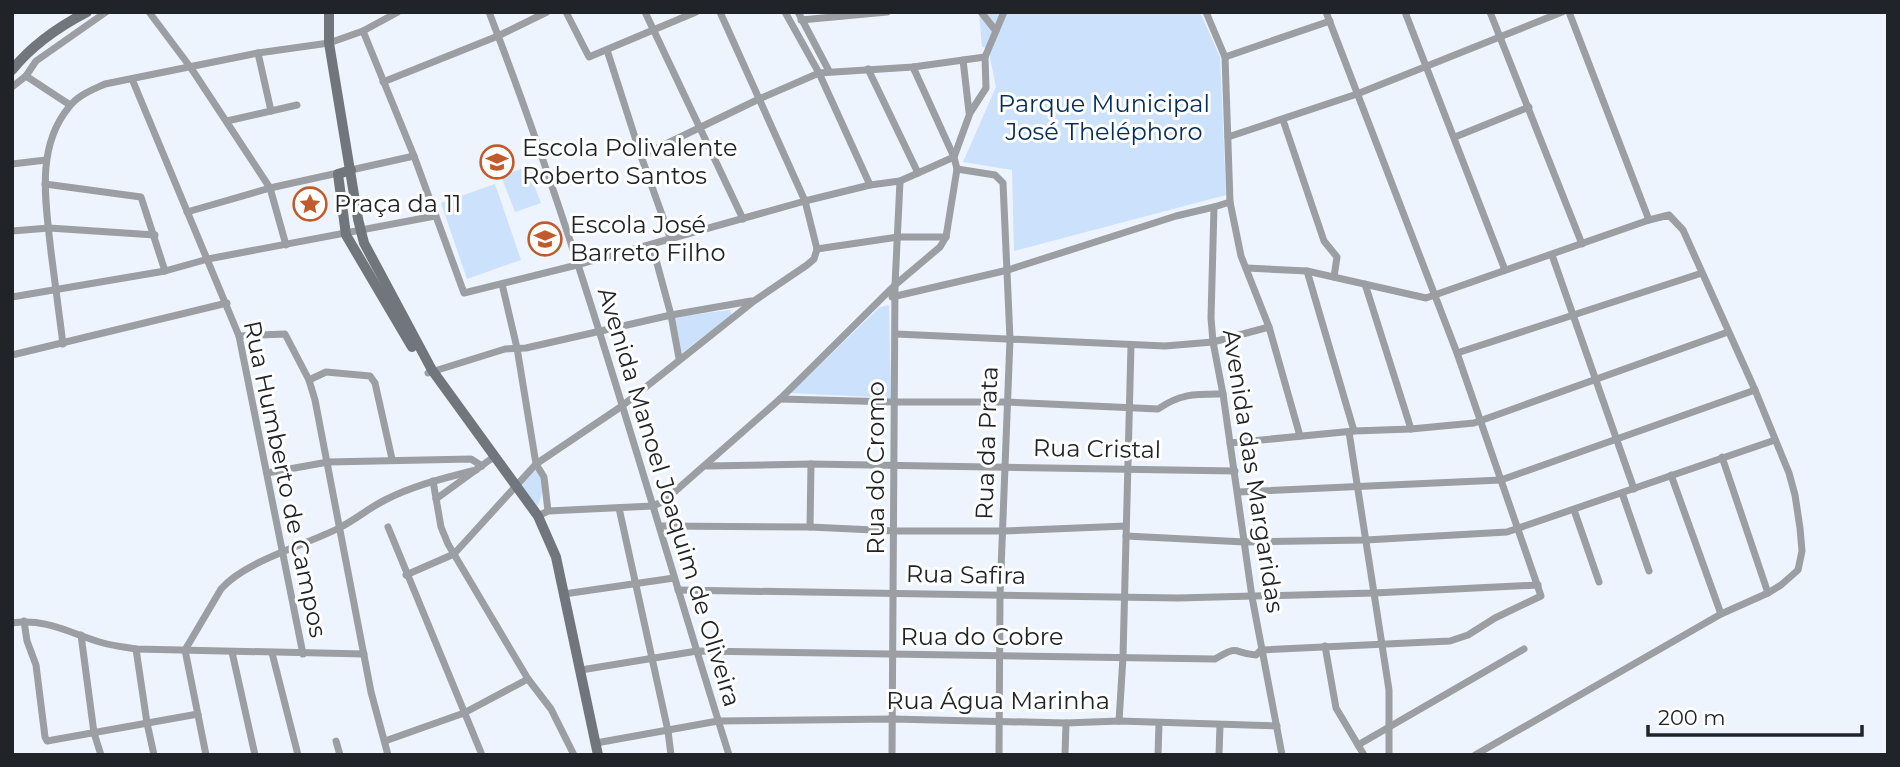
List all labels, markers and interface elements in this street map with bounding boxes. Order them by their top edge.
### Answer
park label: Parque Municipal José Theléphoro [998,89,1210,146]
place label: Escola Polivalente Roberto Santos [522,133,737,190]
school or university icon: Escola Polivalente Roberto Santos [478,143,516,181]
place icon: Praça da 11 [291,185,329,223]
place label: Praça da 11 [334,189,462,218]
place label: Escola José Barreto Filho [570,210,726,267]
school or university icon: Escola José Barreto Filho [526,220,564,258]
street label: Avenida Manoel Joaquim de Oliveira [592,284,747,710]
street label: Rua Humberto de Campos [238,318,333,640]
street label: Avenida das Margaridas [1217,327,1290,615]
street label: Rua da Prata [969,366,1004,520]
street label: Rua do Cromo [861,381,890,555]
street label: Rua Cristal [1033,433,1161,464]
street label: Rua Safira [906,559,1026,590]
street label: Rua do Cobre [900,622,1064,651]
street label: Rua Água Marinha [886,686,1110,715]
scale bar [1648,694,1862,738]
text: 200 m [1658,705,1725,730]

